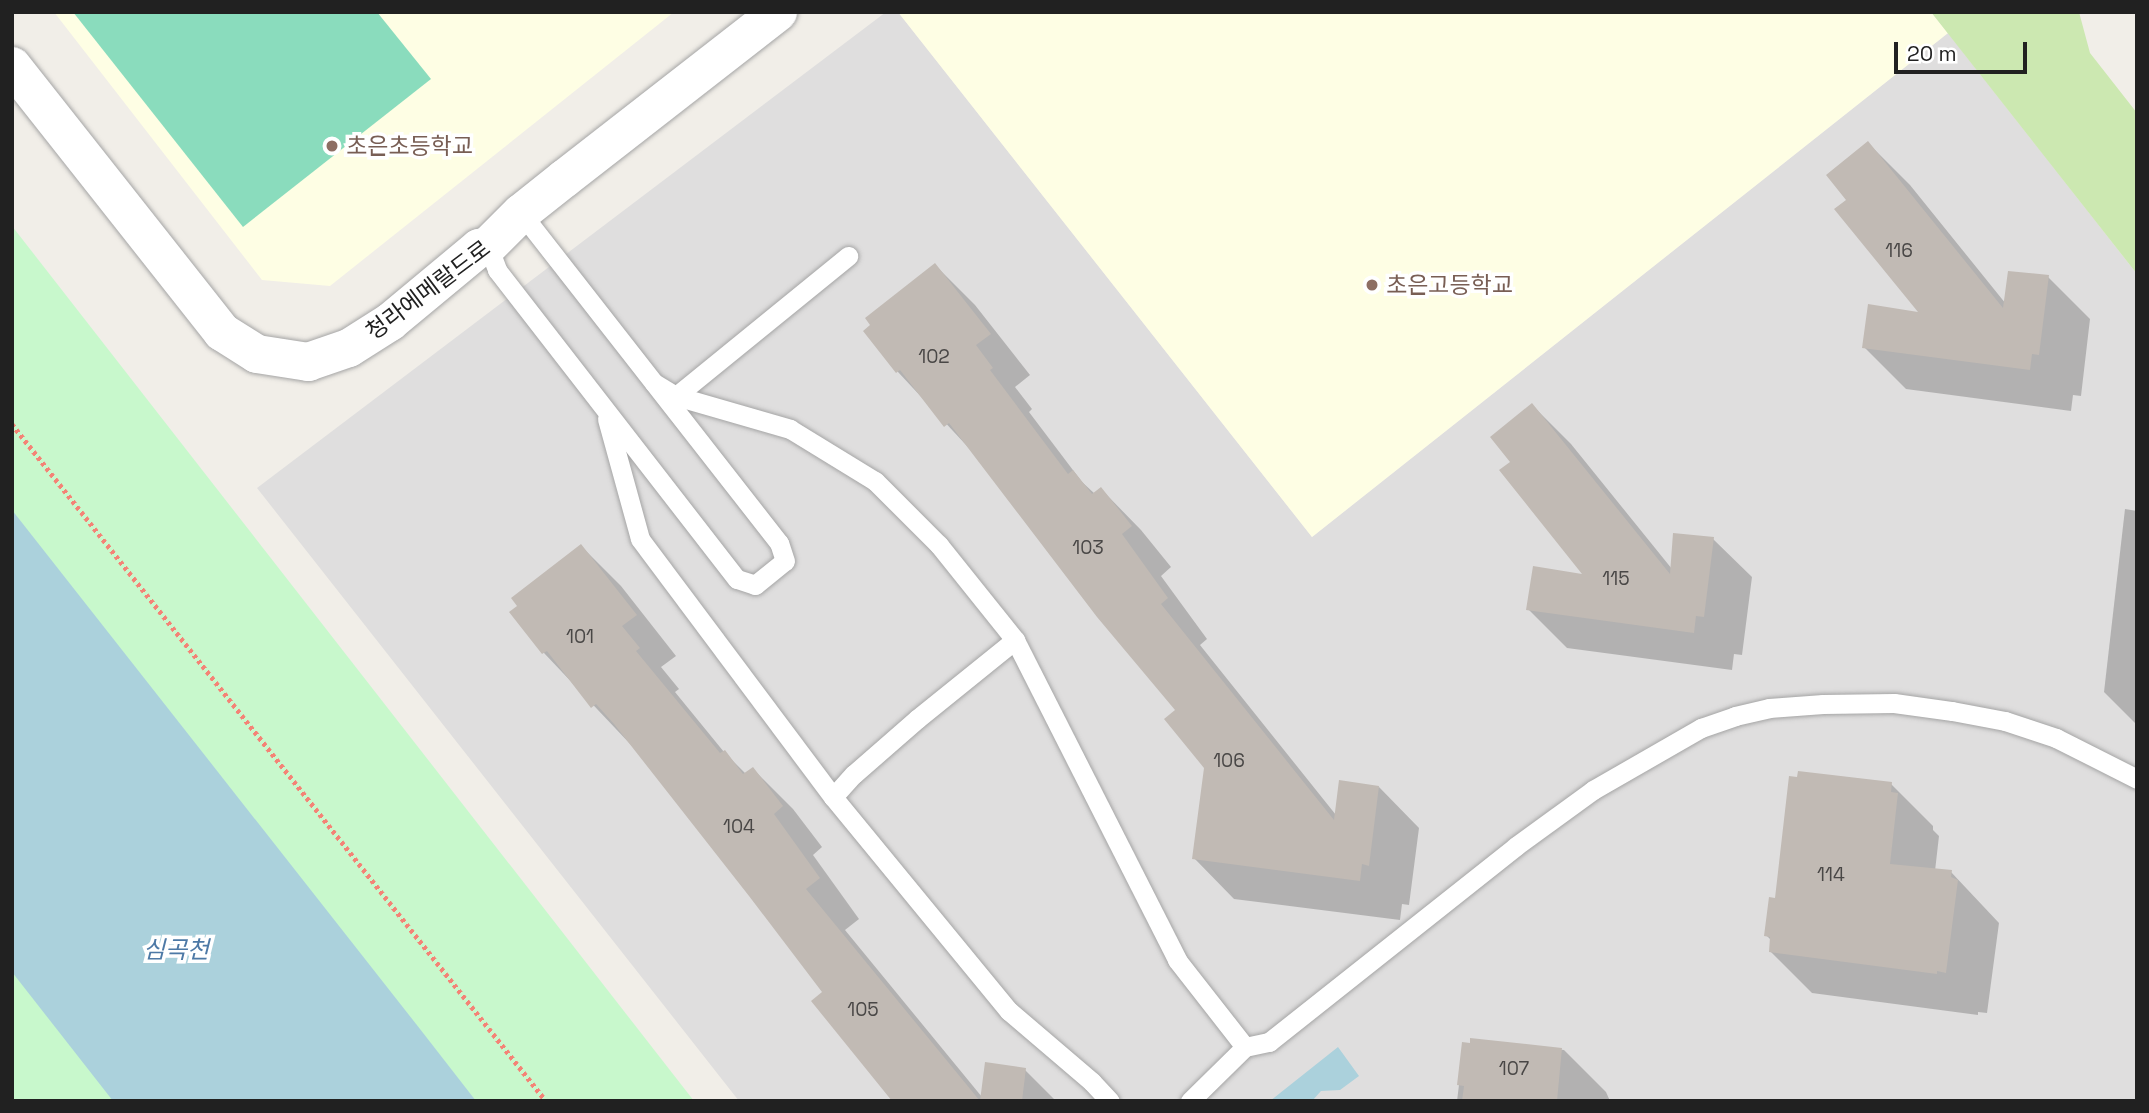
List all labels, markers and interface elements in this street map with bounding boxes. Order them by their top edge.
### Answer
scale bar [1897,28,2030,72]
text: 20 m [1907,40,1957,67]
place label: 초은초등학교 [346,132,473,160]
marker: 초은초등학교 [324,138,340,154]
street label: 청라에메랄드로 [361,234,495,346]
house number: 116 [1885,240,1913,262]
place label: 초은고등학교 [1386,271,1513,299]
marker: 초은고등학교 [1364,277,1380,293]
house number: 102 [918,346,950,368]
house number: 103 [1072,537,1104,559]
house number: 115 [1602,568,1630,590]
house number: 101 [566,626,594,648]
house number: 106 [1213,750,1245,772]
house number: 104 [723,816,755,838]
house number: 114 [1817,864,1845,886]
water label: 심곡천 [143,936,209,964]
house number: 105 [847,999,879,1021]
house number: 107 [1499,1058,1529,1080]

